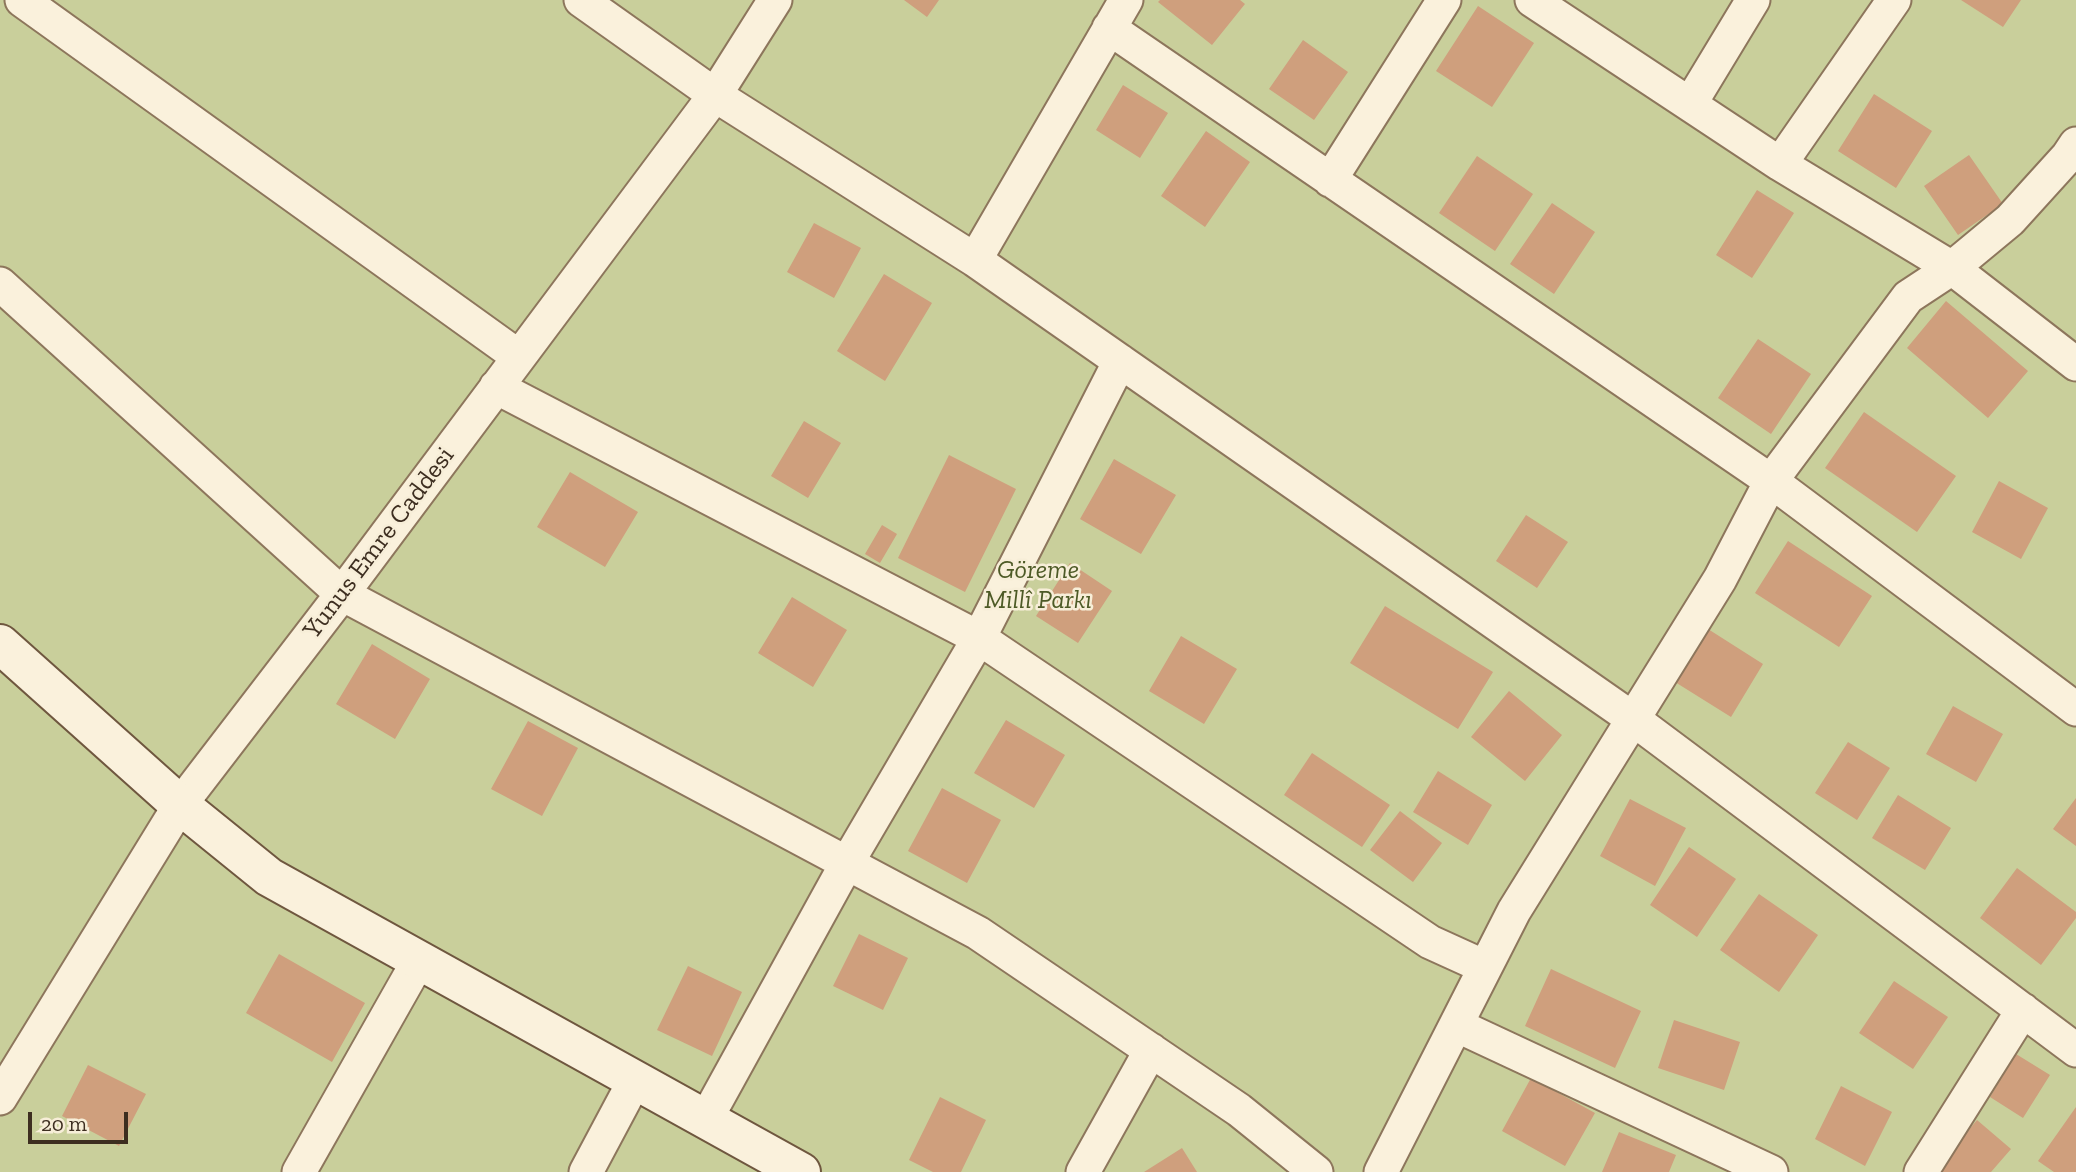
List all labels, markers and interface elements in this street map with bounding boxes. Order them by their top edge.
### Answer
street label: Yunus Emre Caddesi [297,441,461,645]
park label: Göreme Millî Parkı [984,555,1092,616]
scale bar [32,1098,131,1142]
text: 20 m [41,1111,87,1136]

